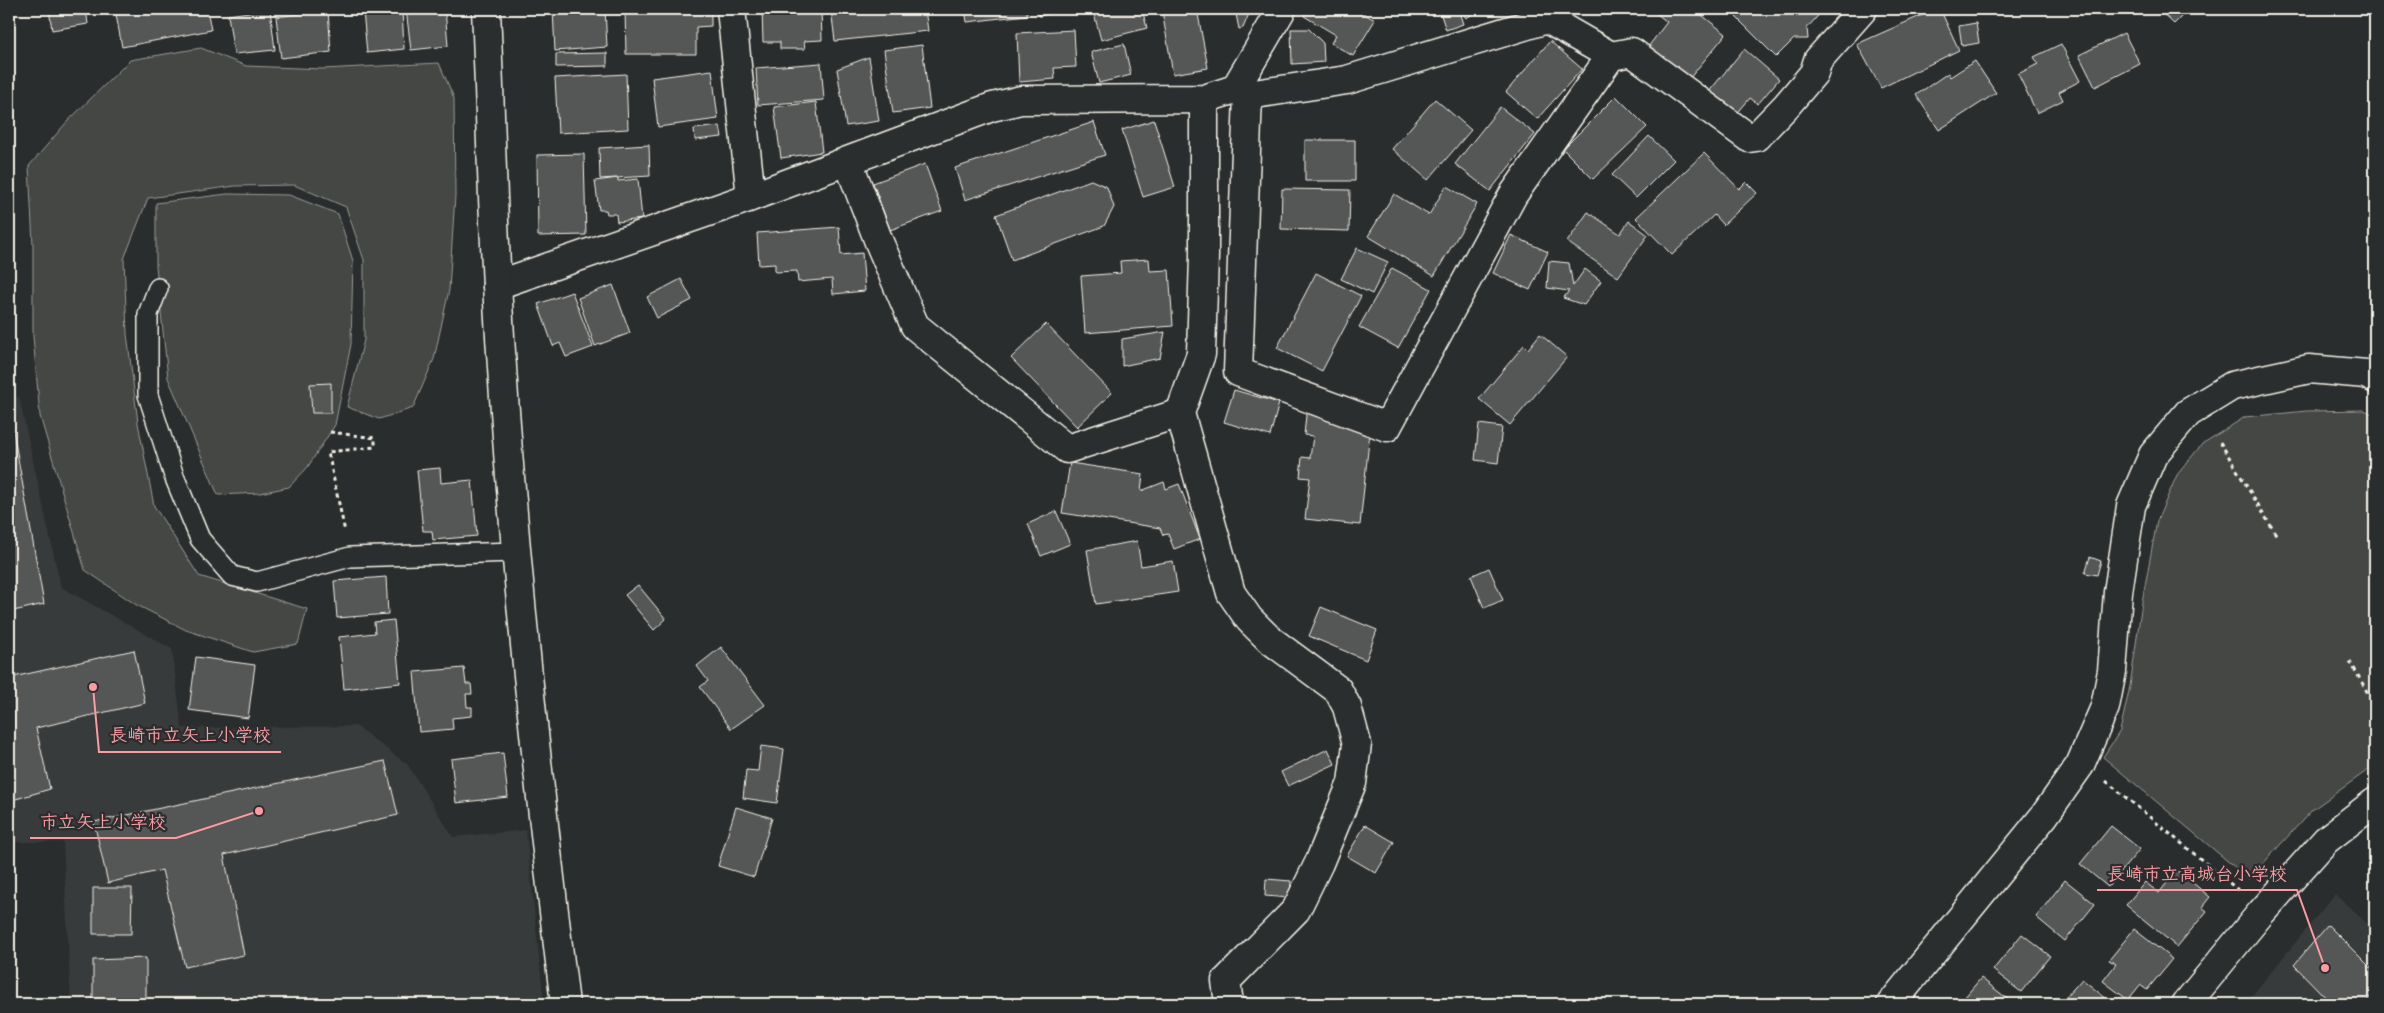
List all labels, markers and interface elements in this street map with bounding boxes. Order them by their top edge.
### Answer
callout: 長崎市立矢上小学校 [99,719,281,752]
text: 長崎市立矢上小学校 [109,722,271,747]
callout: 市立矢上小学校 [30,805,176,838]
text: 市立矢上小学校 [40,809,166,834]
callout: 長崎市立高城台小学校 [2097,857,2297,890]
text: 長崎市立高城台小学校 [2107,861,2287,886]

